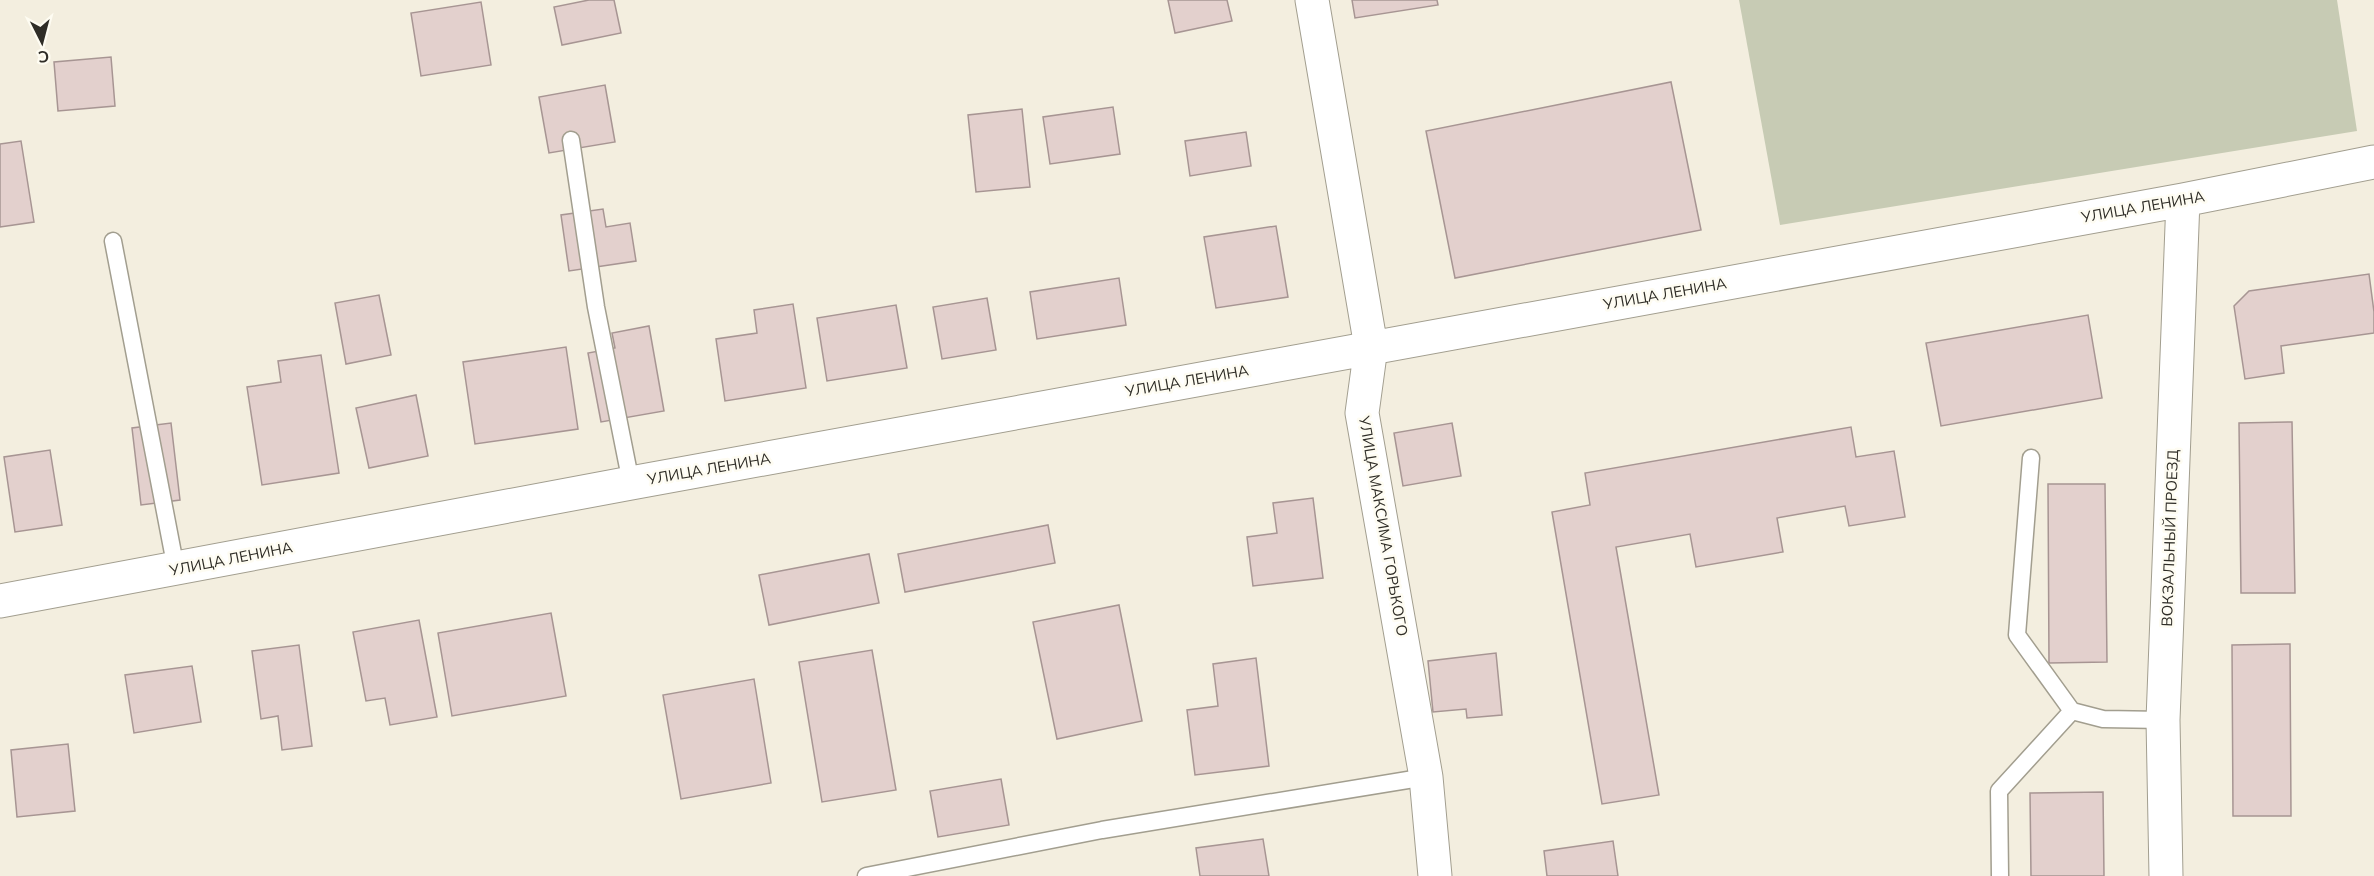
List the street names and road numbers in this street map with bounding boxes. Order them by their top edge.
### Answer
street label: УЛИЦА ЛЕНИНА [2079,186,2206,227]
street label: УЛИЦА ЛЕНИНА [1601,273,1728,314]
street label: УЛИЦА ЛЕНИНА [1123,360,1250,401]
street label: УЛИЦА МАКСИМА ГОРЬКОГО [1355,413,1412,638]
street label: УЛИЦА ЛЕНИНА [645,448,772,489]
street label: ВОКЗАЛЬНЫЙ ПРОЕЗД [2157,449,2182,627]
street label: УЛИЦА ЛЕНИНА [167,537,294,580]

